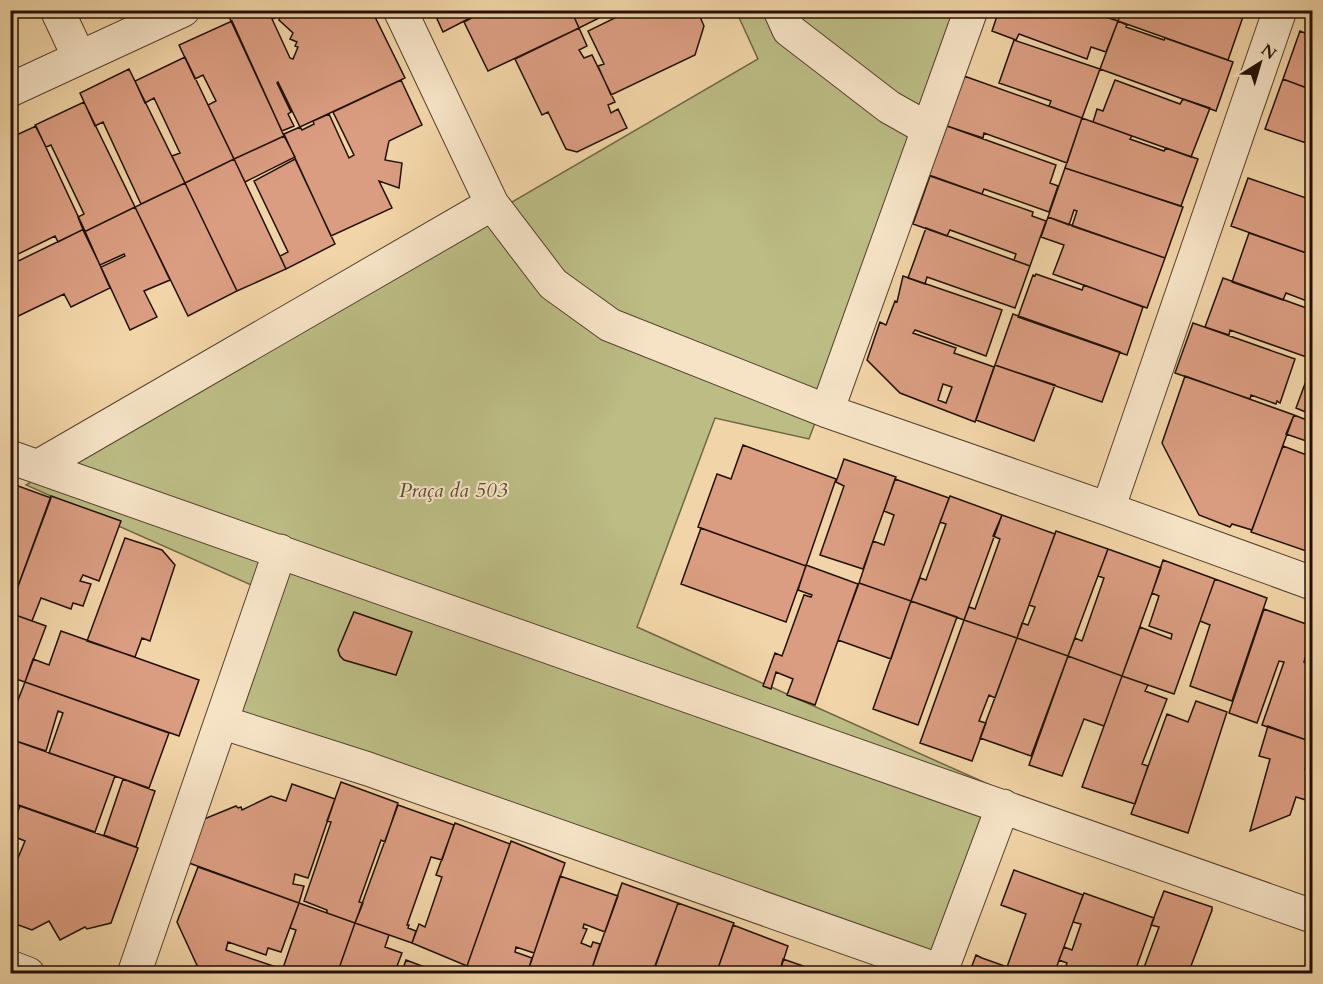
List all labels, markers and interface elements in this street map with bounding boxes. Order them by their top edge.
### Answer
north arrow [1230,33,1290,93]
text: N [1256,39,1281,65]
park label: Praça da 503 [399,476,507,505]

